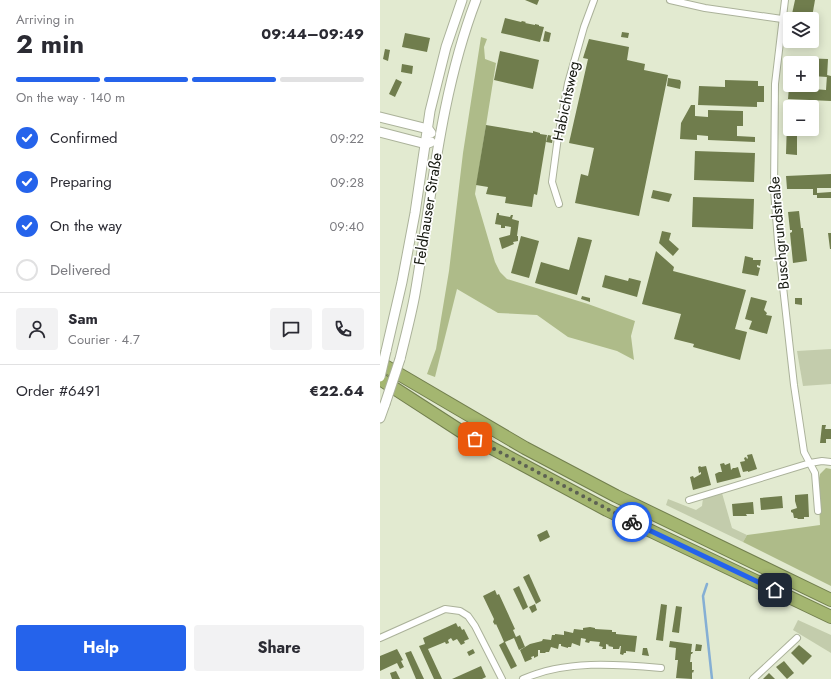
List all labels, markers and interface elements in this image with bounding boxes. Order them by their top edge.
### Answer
text: Arriving in [16,10,74,29]
map controls [783,12,819,136]
button: layers [783,12,819,48]
text: 09:44–09:49 [261,23,364,45]
text: 2 min [16,25,84,63]
button: + [783,56,819,92]
street label: Habichtsweg [547,59,585,143]
text: On the way · 140 m [16,88,125,107]
button: − [783,100,819,136]
icon: check [16,127,38,149]
text: Confirmed [50,127,118,149]
text: 09:22 [330,129,364,148]
street label: Feldhauser Straße [408,151,448,267]
icon: check [16,171,38,193]
text: Preparing [50,171,112,193]
text: 09:28 [330,173,364,192]
street label: Buschgrundstraße [763,175,795,291]
icon: check [16,215,38,237]
text: On the way [50,215,122,237]
text: 09:40 [329,217,364,236]
text: Delivered [50,259,111,281]
button: person [16,308,58,350]
text: Sam [68,308,98,330]
button: chat [270,308,312,350]
button: phone [322,308,364,350]
text: Courier · 4.7 [68,330,140,349]
text: Order #6491 [16,380,101,402]
text: €22.64 [309,380,364,402]
pin [458,422,492,456]
icon: bag [464,428,486,450]
courier [612,502,652,542]
icon: bike [621,511,643,533]
pin [758,573,792,607]
icon: home [764,579,786,601]
button: Help [16,625,186,671]
button: Share [194,625,364,671]

